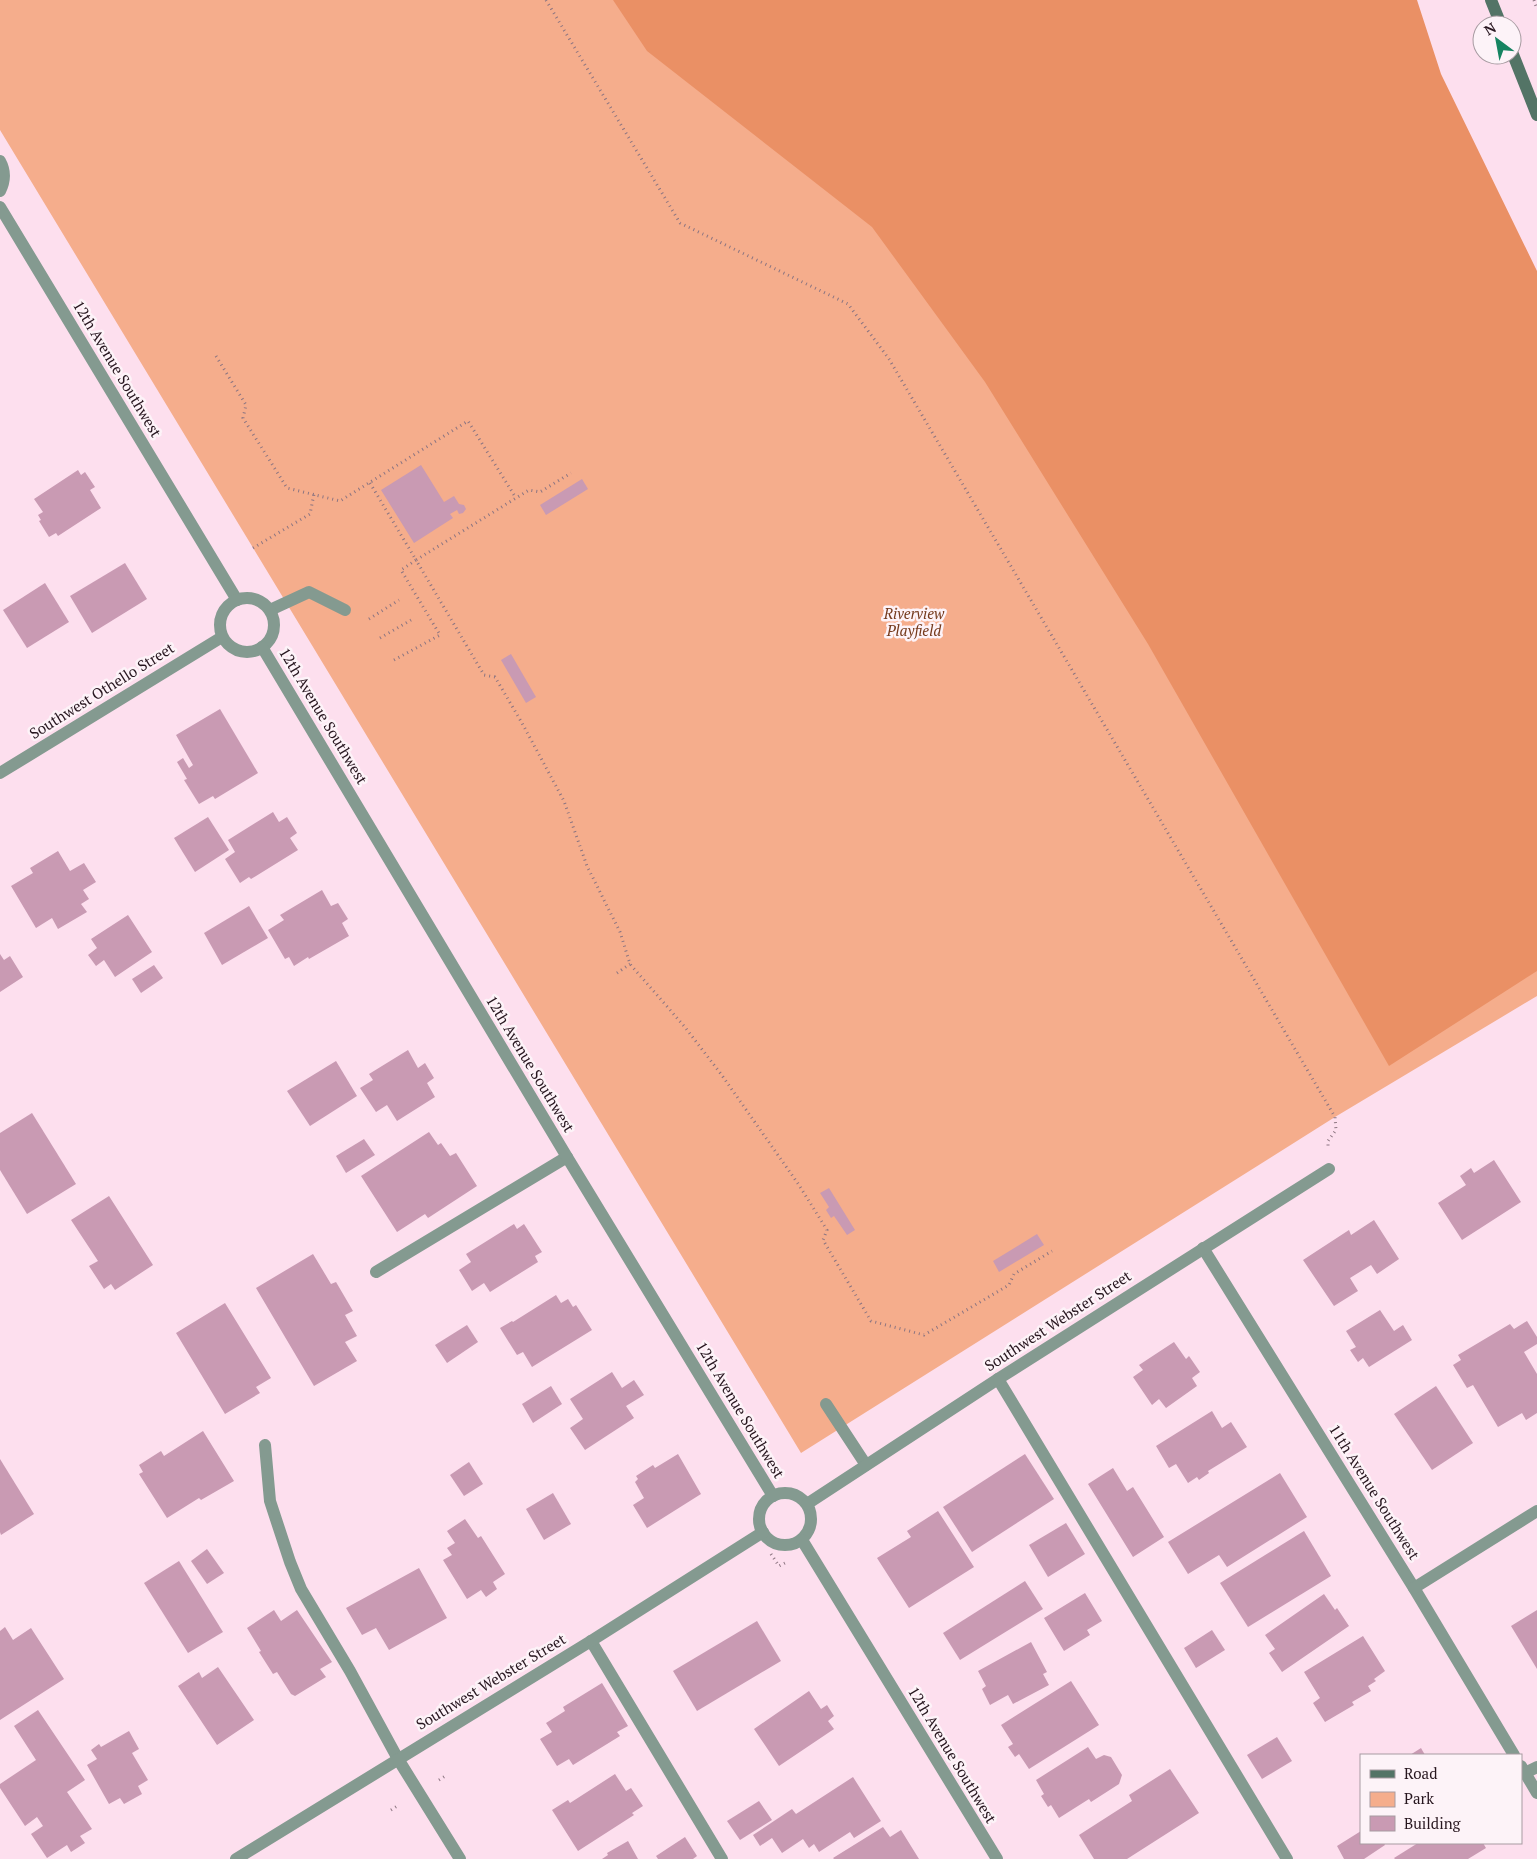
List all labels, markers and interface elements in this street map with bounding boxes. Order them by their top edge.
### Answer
north arrow [1472,15,1522,65]
text: N [1480,17,1500,39]
street label: 12th Avenue Southwest [69,296,167,441]
park label: Riverview Playfield [883,603,945,640]
street label: Southwest Othello Street [25,637,178,743]
street label: 12th Avenue Southwest [275,643,373,788]
street label: 12th Avenue Southwest [482,991,580,1136]
street label: Southwest Webster Street [980,1265,1135,1375]
street label: 12th Avenue Southwest [692,1337,790,1482]
street label: 11th Avenue Southwest [1325,1420,1425,1563]
street label: Southwest Webster Street [412,1628,569,1734]
street label: 12th Avenue Southwest [904,1682,1002,1827]
legend [1360,1754,1522,1844]
text: Road [1404,1763,1437,1783]
text: Park [1404,1788,1434,1808]
text: Building [1404,1813,1462,1833]

